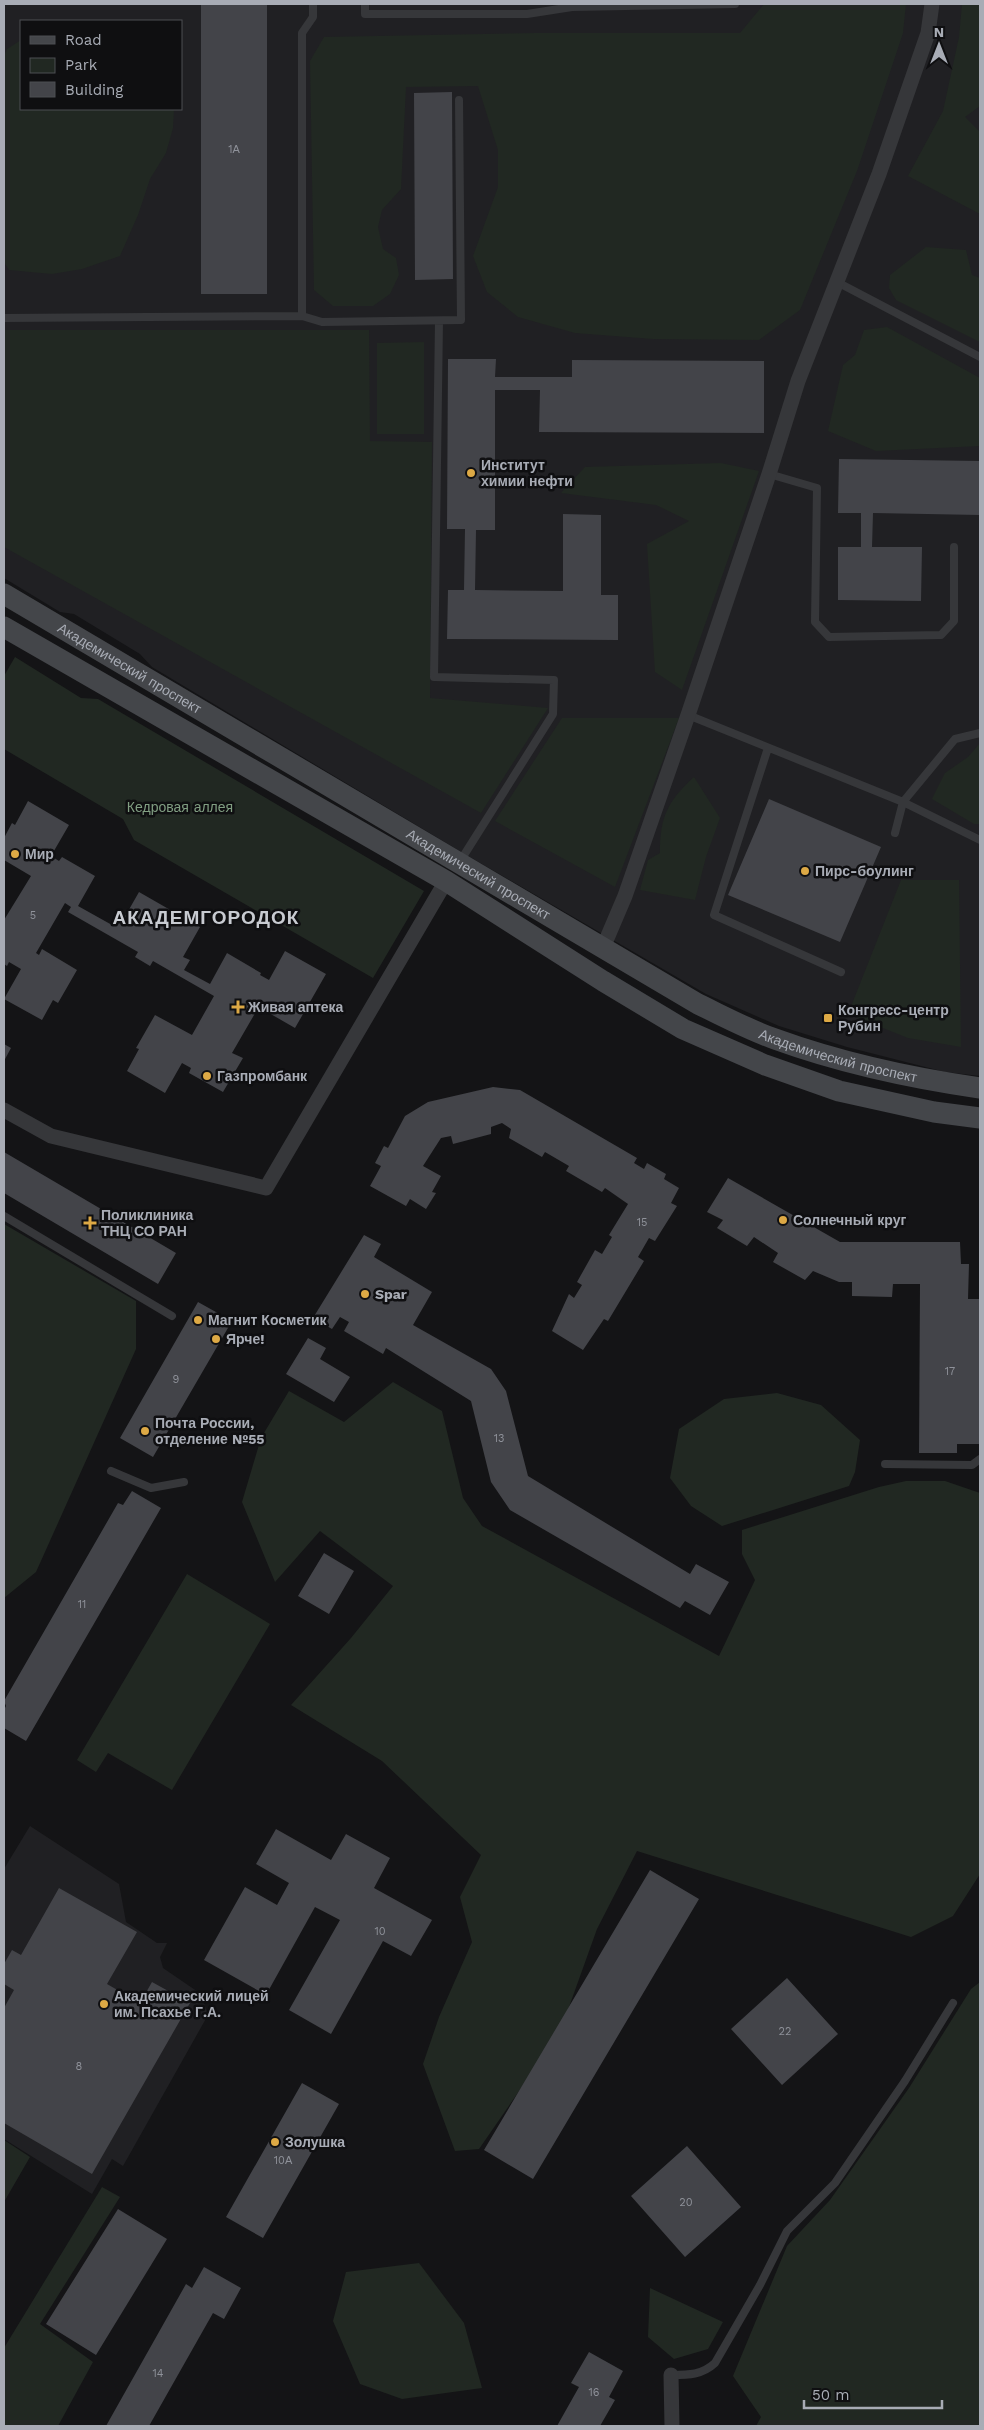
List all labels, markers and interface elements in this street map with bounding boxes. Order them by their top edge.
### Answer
legend [20,20,182,110]
north arrow [914,20,964,70]
text: N [934,24,944,40]
text: Road [65,31,102,49]
text: Park [65,56,98,74]
text: Building [65,81,123,99]
house number: 1А [228,143,240,156]
place label: Институт химии нефти [481,457,573,489]
marker: Институт химии нефти [465,467,477,479]
street label: Академический проспект [55,620,205,717]
park label: Кедровая аллея [127,799,233,815]
street label: Академический проспект [404,826,554,923]
place label: Мир [25,846,54,862]
marker: Мир [9,848,21,860]
place label: Пирс-боулинг [815,863,914,879]
marker: Пирс-боулинг [799,865,811,877]
district label: АКАДЕМГОРОДОК [113,906,299,929]
house number: 5 [30,909,36,922]
place label: Живая аптека [247,999,344,1015]
marker: Живая аптека [232,1001,244,1013]
place label: Конгресс-центр Рубин [838,1002,949,1034]
marker: Конгресс-центр Рубин [822,1012,834,1024]
street label: Академический проспект [757,1026,919,1085]
place label: Газпромбанк [217,1068,308,1084]
marker: Газпромбанк [201,1070,213,1082]
place label: Поликлиника ТНЦ СО РАН [101,1207,194,1239]
place label: Солнечный круг [793,1212,906,1228]
marker: Солнечный круг [777,1214,789,1226]
marker: Поликлиника ТНЦ СО РАН [83,1216,97,1230]
house number: 15 [637,1216,647,1229]
place label: Spar [375,1286,407,1302]
marker: Spar [359,1288,371,1300]
place label: Магнит Косметик [208,1312,327,1328]
marker: Магнит Косметик [192,1314,204,1326]
place label: Ярче! [226,1331,264,1347]
marker: Ярче! [210,1333,222,1345]
house number: 17 [945,1365,955,1378]
house number: 9 [173,1373,180,1386]
place label: Почта России, отделение №55 [155,1415,265,1447]
marker: Почта России, отделение №55 [139,1425,151,1437]
house number: 13 [494,1432,504,1445]
house number: 11 [78,1598,86,1611]
house number: 10 [374,1925,386,1938]
place label: Академический лицей им. Псахье Г.А. [114,1988,269,2020]
marker: Академический лицей им. Псахье Г.А. [98,1998,110,2010]
house number: 22 [779,2025,791,2038]
house number: 8 [76,2060,83,2073]
place label: Золушка [285,2134,345,2150]
marker: Золушка [269,2136,281,2148]
house number: 10А [274,2154,293,2167]
house number: 20 [679,2196,693,2209]
house number: 14 [152,2367,164,2380]
scale bar [804,2378,942,2410]
house number: 16 [589,2386,600,2399]
text: 50 m [812,2386,849,2404]

